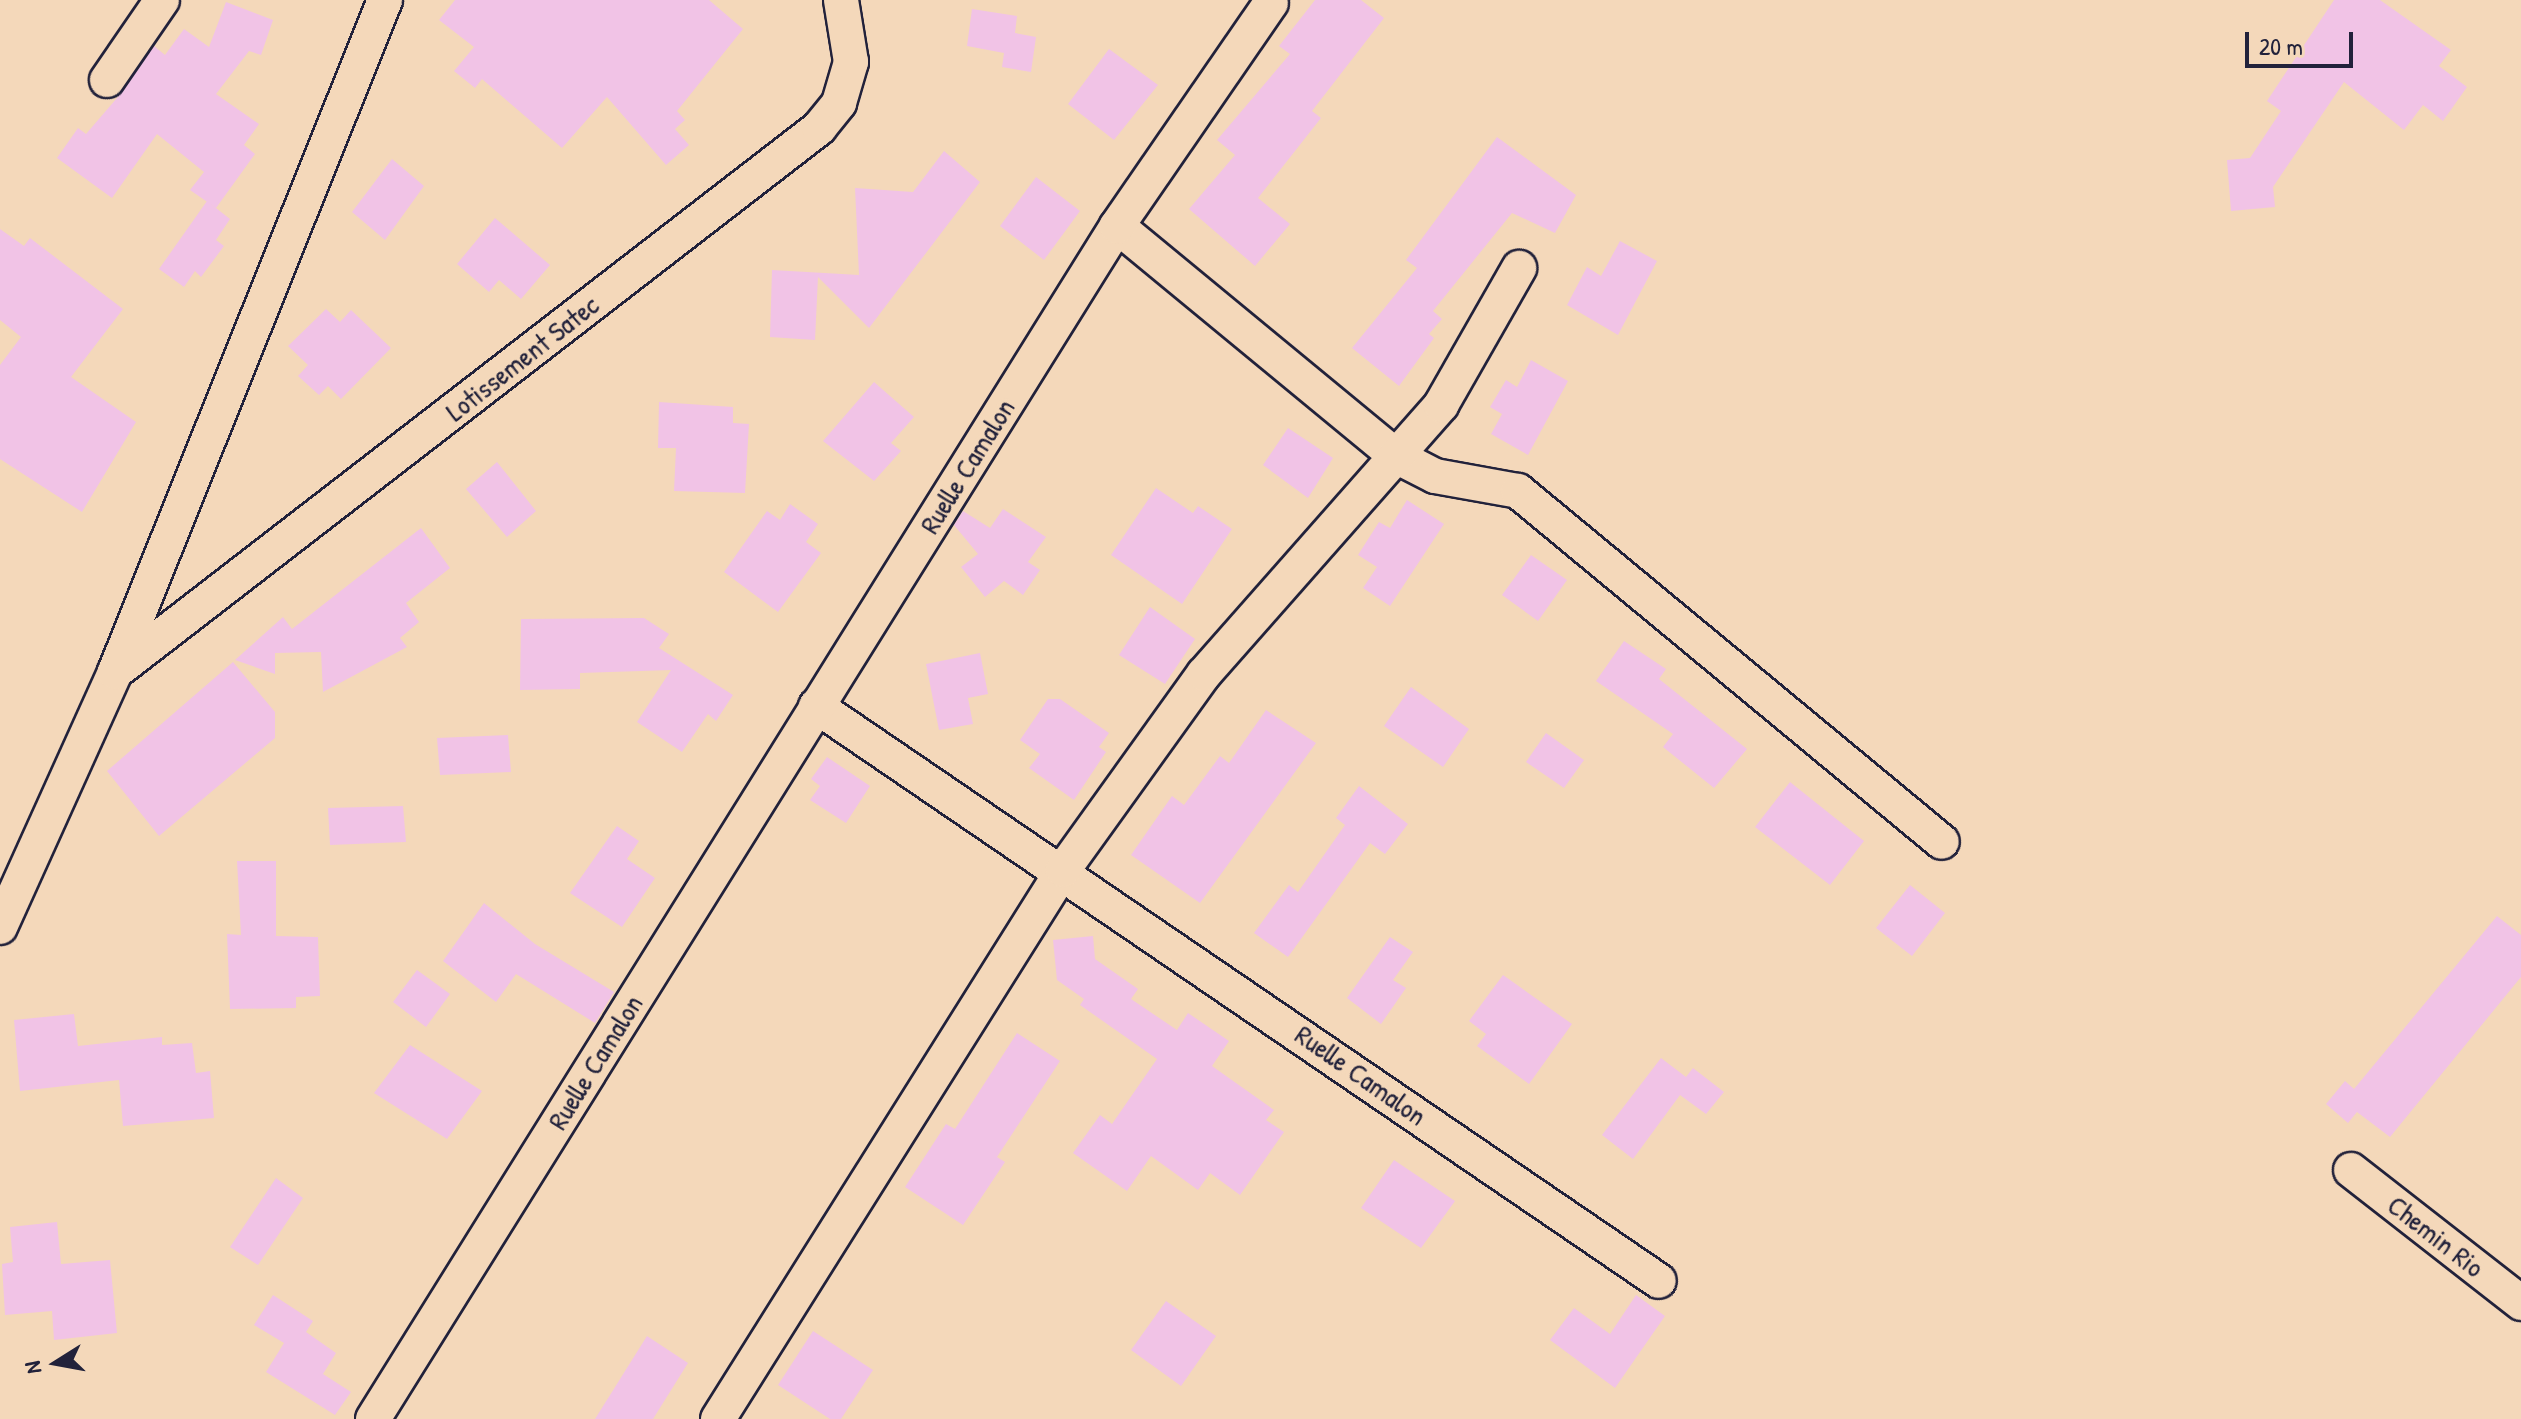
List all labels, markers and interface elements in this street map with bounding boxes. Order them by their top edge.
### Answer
scale bar [2249,16,2357,66]
text: 20 m [2259,30,2303,62]
street label: Lotissement Satec [439,288,605,428]
street label: Ruelle Camalon [912,392,1022,540]
street label: Ruelle Camalon [540,988,650,1136]
street label: Ruelle Camalon [1289,1018,1433,1132]
street label: Chemin Rio [2381,1188,2491,1284]
north arrow [16,1323,96,1403]
text: N [17,1359,48,1376]

